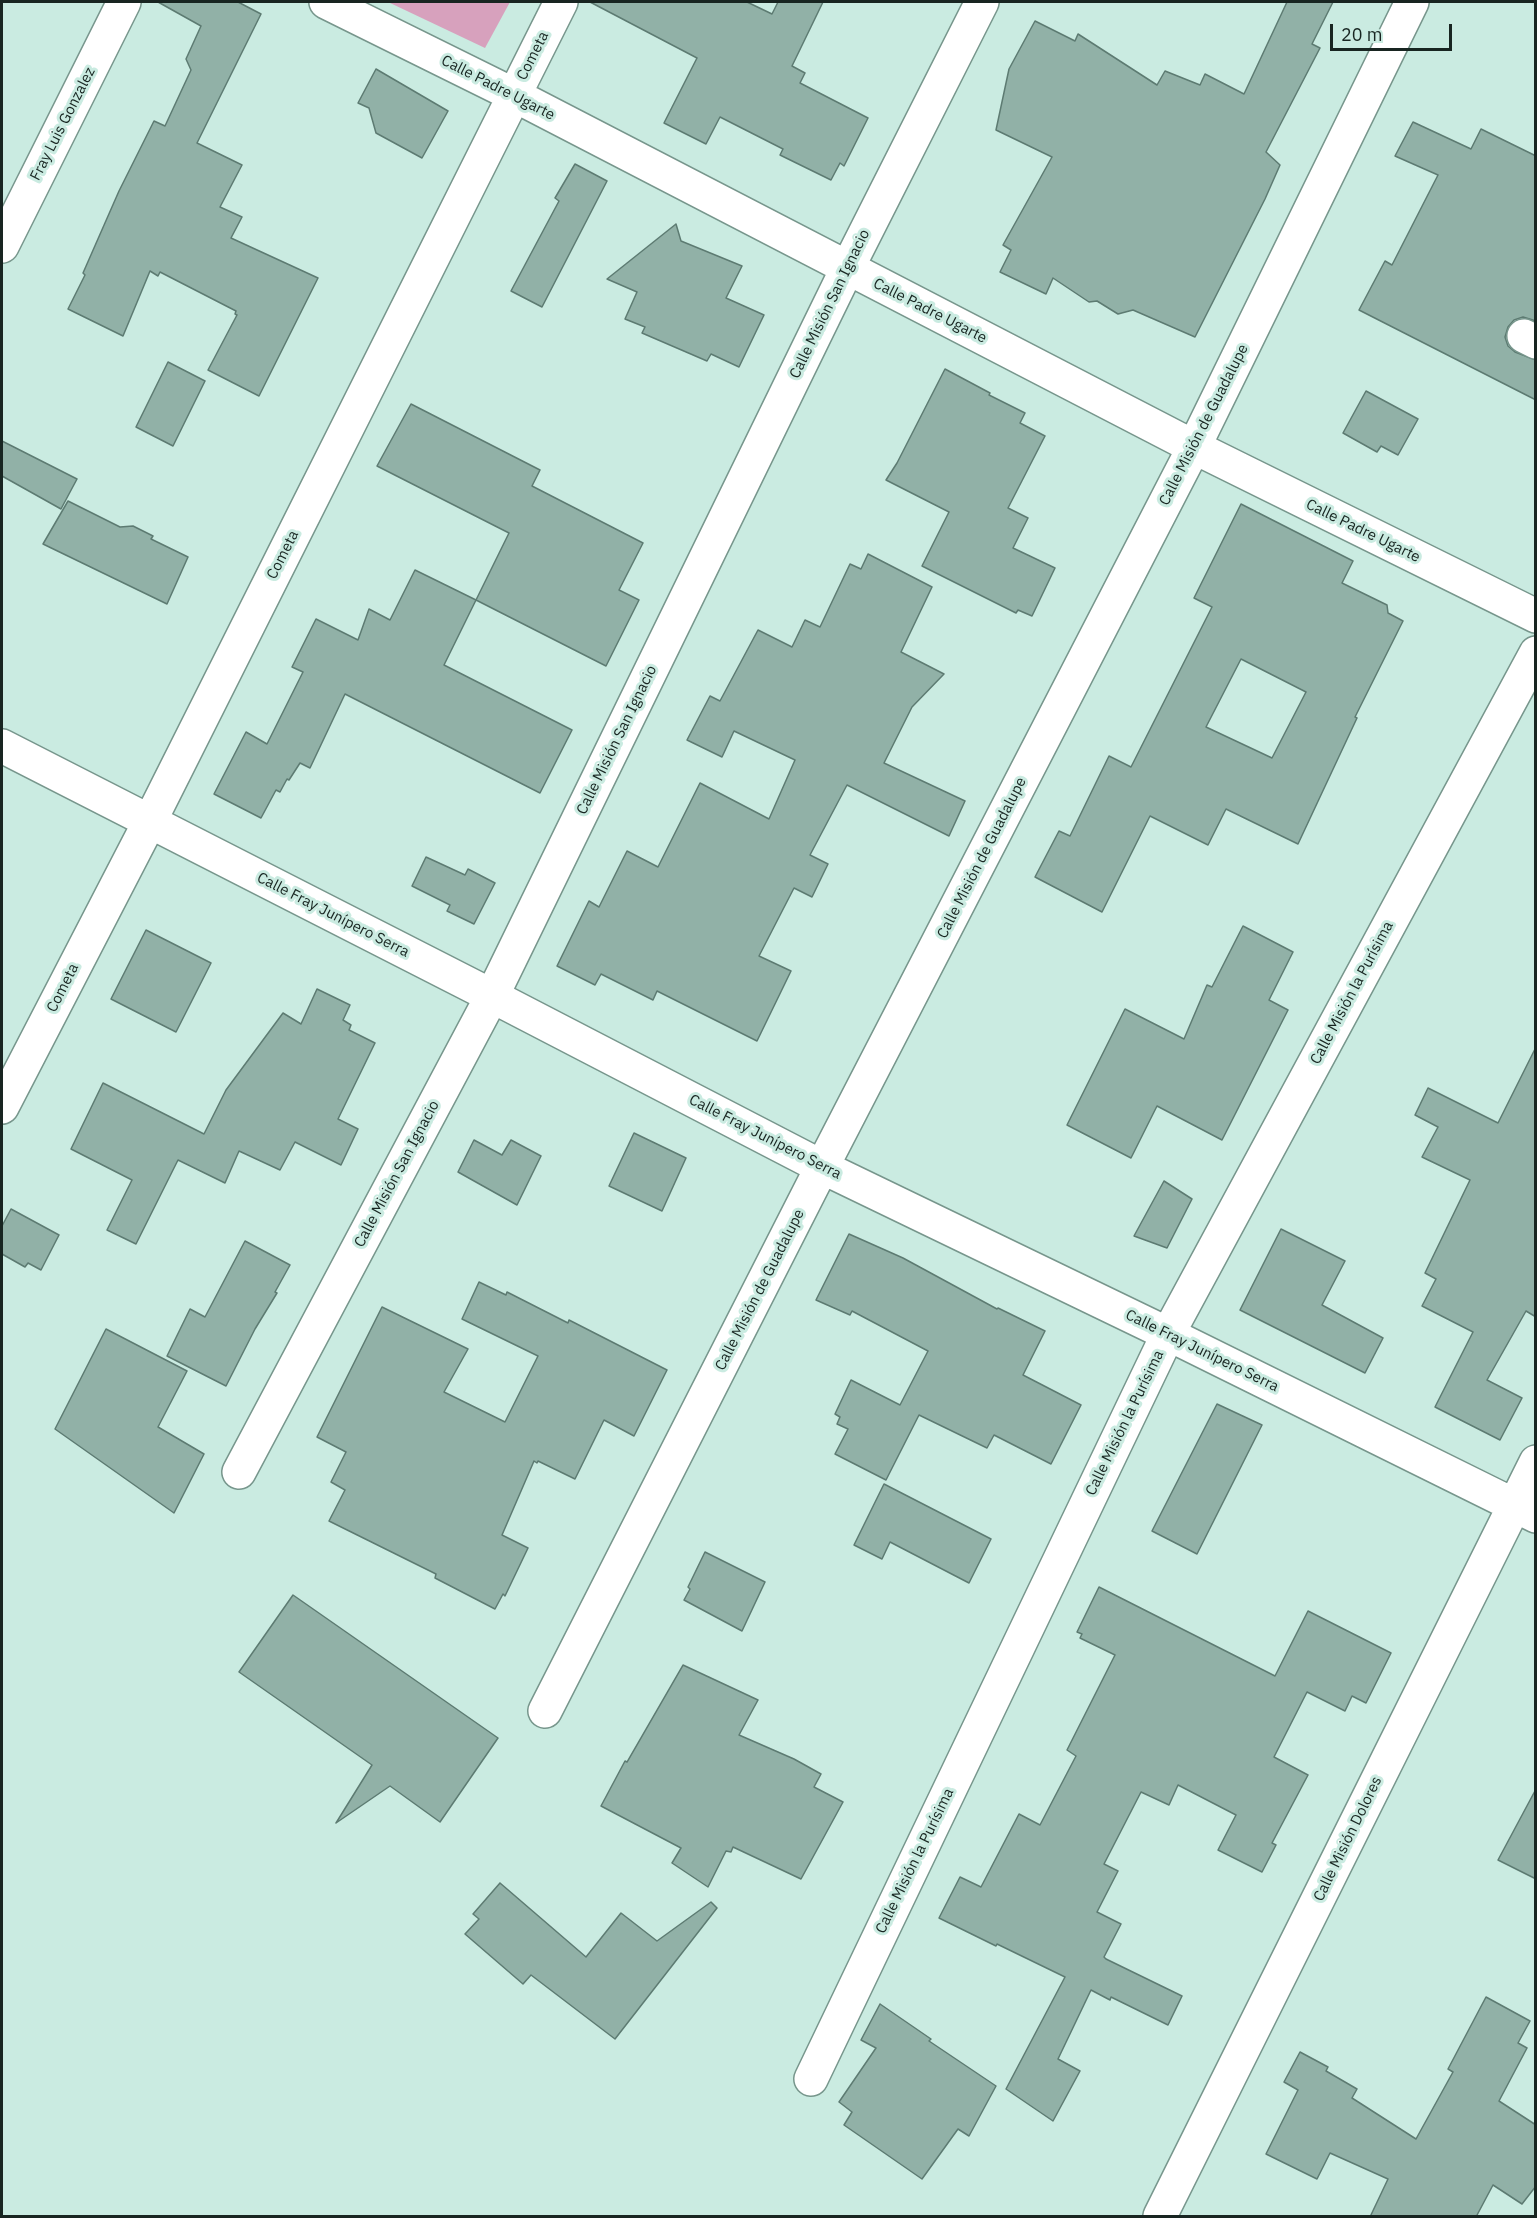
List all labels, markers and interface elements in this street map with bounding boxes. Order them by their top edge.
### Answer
scale bar [1333,12,1454,50]
text: 20 m [1341,23,1383,46]
street label: Cometa [513,29,553,83]
street label: Calle Padre Ugarte [438,52,558,124]
street label: Fray Luis Gonzalez [27,64,99,184]
street label: Calle Misión San Ignacio [786,227,874,381]
street label: Calle Padre Ugarte [870,275,990,347]
street label: Calle Misión de Guadalupe [1156,341,1252,509]
street label: Calle Padre Ugarte [1303,496,1423,566]
street label: Cometa [263,528,303,582]
street label: Calle Misión San Ignacio [573,663,661,817]
street label: Calle Misión de Guadalupe [934,774,1030,942]
street label: Calle Fray Junípero Serra [254,869,412,961]
street label: Calle Misión la Purísima [1307,918,1397,1068]
street label: Cometa [43,961,83,1015]
street label: Calle Fray Junípero Serra [686,1091,844,1183]
street label: Calle Misión San Ignacio [351,1098,443,1250]
street label: Calle Misión de Guadalupe [712,1206,808,1374]
street label: Calle Fray Junípero Serra [1122,1306,1282,1396]
street label: Calle Misión la Purísima [1082,1347,1168,1499]
street label: Calle Misión Dolores [1310,1774,1386,1904]
street label: Calle Misión la Purísima [872,1785,958,1937]

